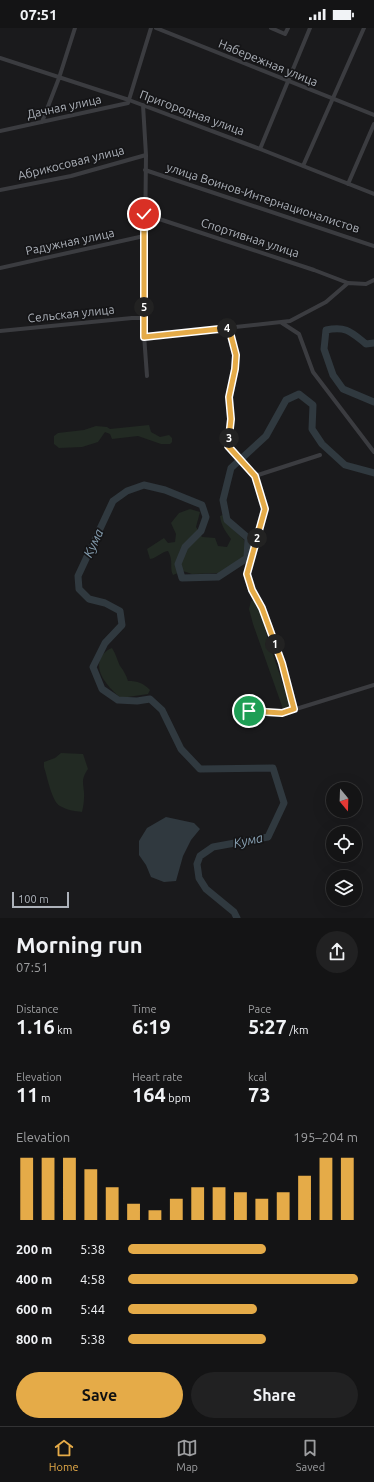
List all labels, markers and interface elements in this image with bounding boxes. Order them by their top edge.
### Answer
text: 07:51 [20,6,58,23]
street label: Набережная улица [217,37,320,88]
street label: Пригородная улица [138,88,246,138]
street label: Дачная улица [25,92,102,121]
street label: Абрикосовая улица [16,143,125,182]
street label: улица Воинов-Интернационалистов [165,160,361,235]
pin [127,197,161,231]
icon: check [133,203,155,225]
street label: Спортивная улица [199,215,301,260]
street label: Радужная улица [24,226,116,257]
pin: 5 [134,297,154,317]
text: 5 [141,301,147,313]
street label: Сельская улица [27,302,115,325]
pin: 4 [217,318,237,338]
text: 4 [224,322,230,334]
pin: 3 [219,428,239,448]
text: 3 [226,432,232,444]
water label: Кума [80,527,106,559]
pin: 2 [247,528,267,548]
text: 2 [254,532,260,544]
pin: 1 [265,634,285,654]
text: 1 [272,638,278,650]
pin [232,694,266,728]
icon: arrive [238,700,260,722]
north arrow [326,782,362,818]
map controls [326,782,362,906]
button: locate [326,826,362,862]
water label: Кума [232,830,264,850]
button: layers [326,870,362,906]
scale bar [12,890,69,909]
text: 100 m [18,893,49,905]
button: share [316,931,358,973]
text: Morning run [16,932,143,957]
text: 07:51 [16,960,49,974]
text: Distance [16,1003,59,1015]
text: Time [132,1003,157,1015]
text: Pace [248,1003,271,1015]
text: 1.16 [16,1015,55,1038]
text: 6:19 [132,1015,171,1038]
text: 5:27 [248,1015,287,1038]
text: km [55,1024,72,1036]
text: /km [287,1024,308,1036]
text: Elevation [16,1071,62,1083]
text: Heart rate [132,1071,183,1083]
text: kcal [248,1071,267,1083]
text: 11 [16,1083,39,1106]
text: 164 [132,1083,166,1106]
text: 73 [248,1083,271,1106]
text: m [39,1092,51,1104]
text: bpm [166,1092,191,1104]
text: Elevation [16,1130,70,1144]
text: 195–204 m [293,1130,358,1144]
text: 200 m [16,1242,52,1256]
text: 5:38 [80,1242,105,1256]
text: 400 m [16,1272,52,1286]
text: 4:58 [80,1272,105,1286]
text: 600 m [16,1302,52,1316]
text: 5:44 [80,1302,105,1316]
text: 800 m [16,1332,52,1346]
text: 5:38 [80,1332,105,1346]
button: Save [16,1372,183,1418]
button: Share [191,1372,358,1418]
tab: Home [49,1437,79,1473]
tab: Map [176,1437,198,1473]
tab: Saved [296,1437,325,1473]

